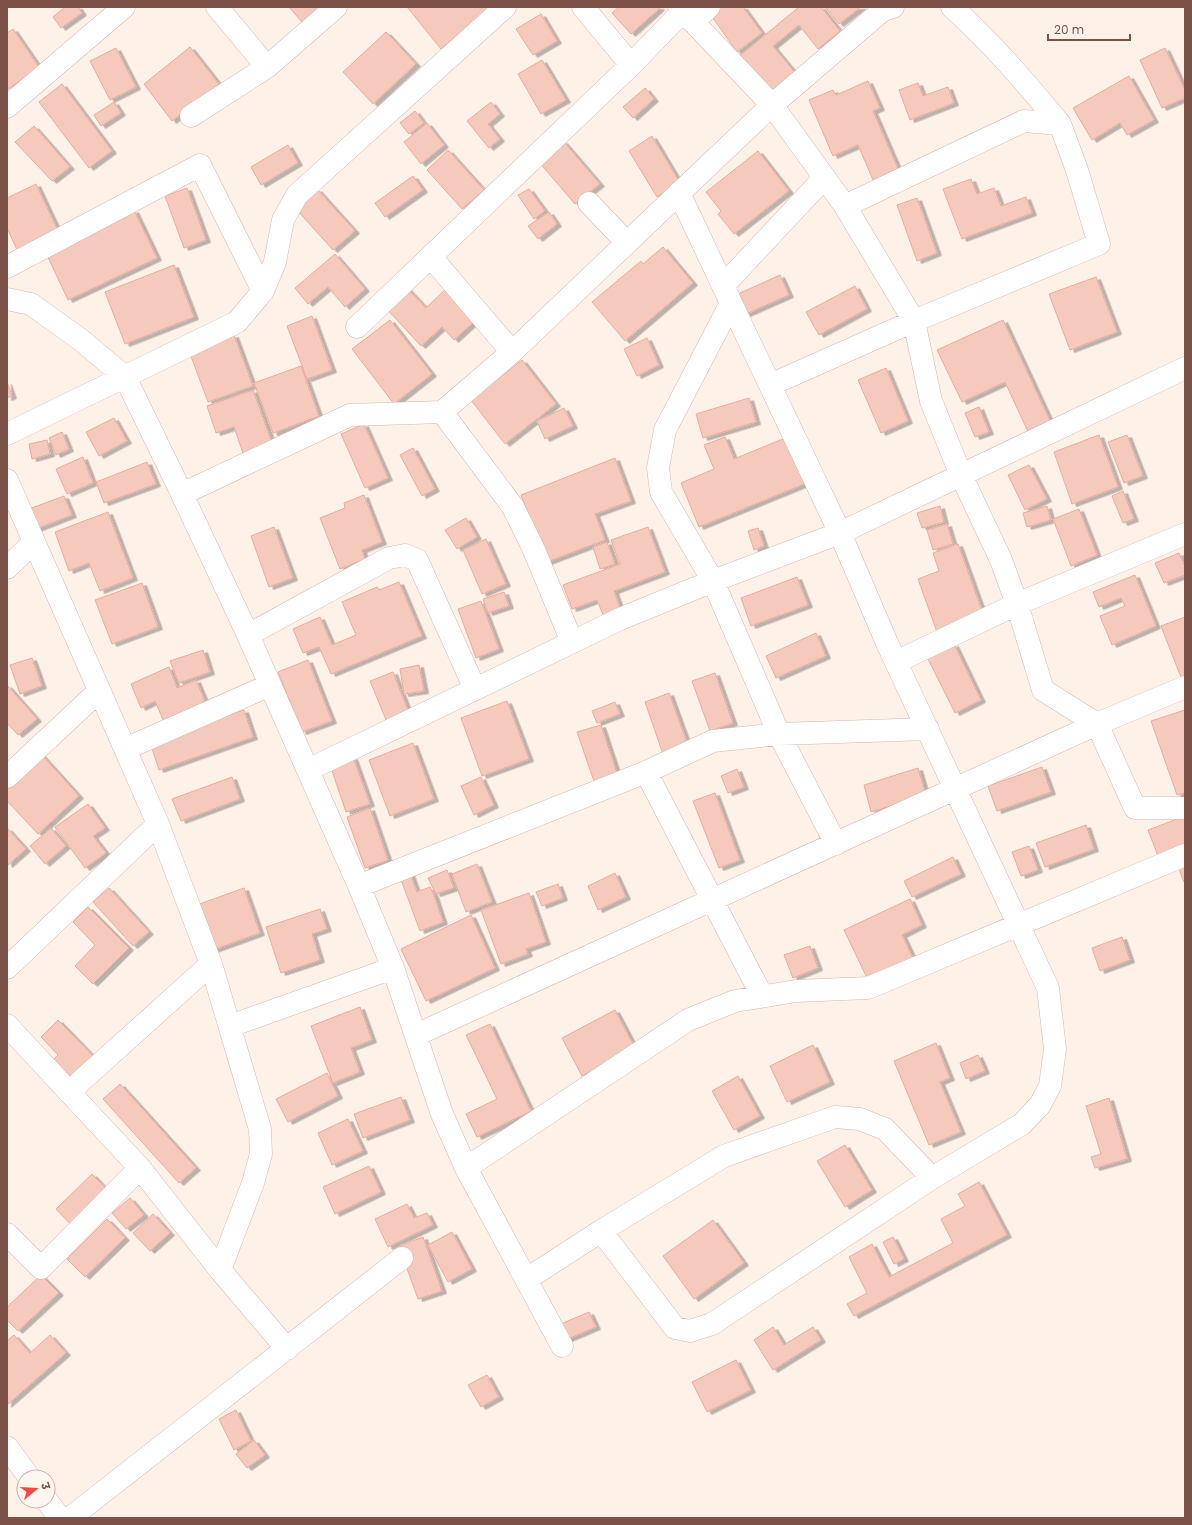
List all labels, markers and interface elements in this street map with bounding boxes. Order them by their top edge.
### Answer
scale bar [1048,16,1130,42]
text: 20 m [1054,21,1084,38]
north arrow [16,1469,56,1509]
text: उ [37,1480,54,1492]

